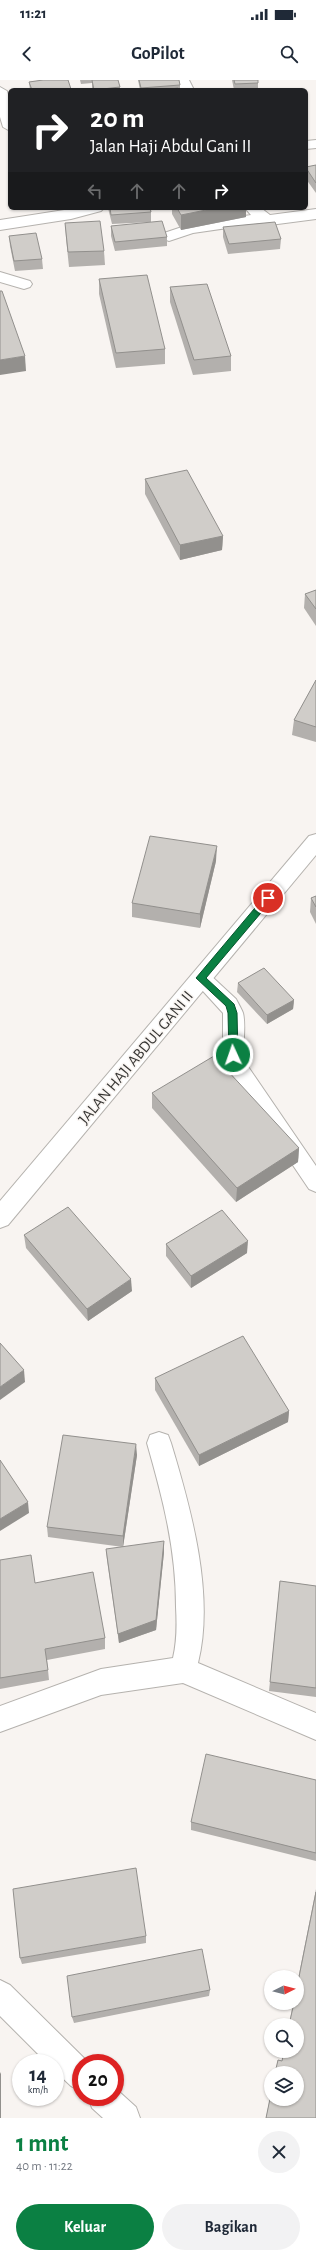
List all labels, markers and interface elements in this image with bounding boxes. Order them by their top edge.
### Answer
text: 11:21 [20,6,47,21]
icon: back [16,43,38,65]
icon: search [278,43,300,65]
text: GoPilot [131,45,185,63]
icon: right [24,104,76,156]
text: 20 m [90,105,145,133]
text: Jalan Haji Abdul Gani II [90,138,251,156]
icon: left [84,180,106,202]
icon: ahead [126,180,148,202]
icon: ahead [168,180,190,202]
icon: right [210,180,232,202]
pin [251,881,285,915]
icon: arrive [257,887,279,909]
street label: JALAN HAJI ABDUL GANI II [75,988,196,1127]
position arrow [212,1034,254,1076]
north arrow [264,1970,304,2010]
map controls [264,1970,304,2106]
button: search [264,2018,304,2058]
speed limit sign: 20 [72,2054,124,2106]
text: 14 [29,2065,47,2085]
button: layers [264,2066,304,2106]
text: km/h [28,2085,48,2095]
button: close [258,2131,300,2173]
text: 1 mnt [16,2132,68,2156]
text: 40 m · 11:22 [16,2160,73,2173]
button: Keluar [16,2204,154,2250]
button: Bagikan [162,2204,300,2250]

